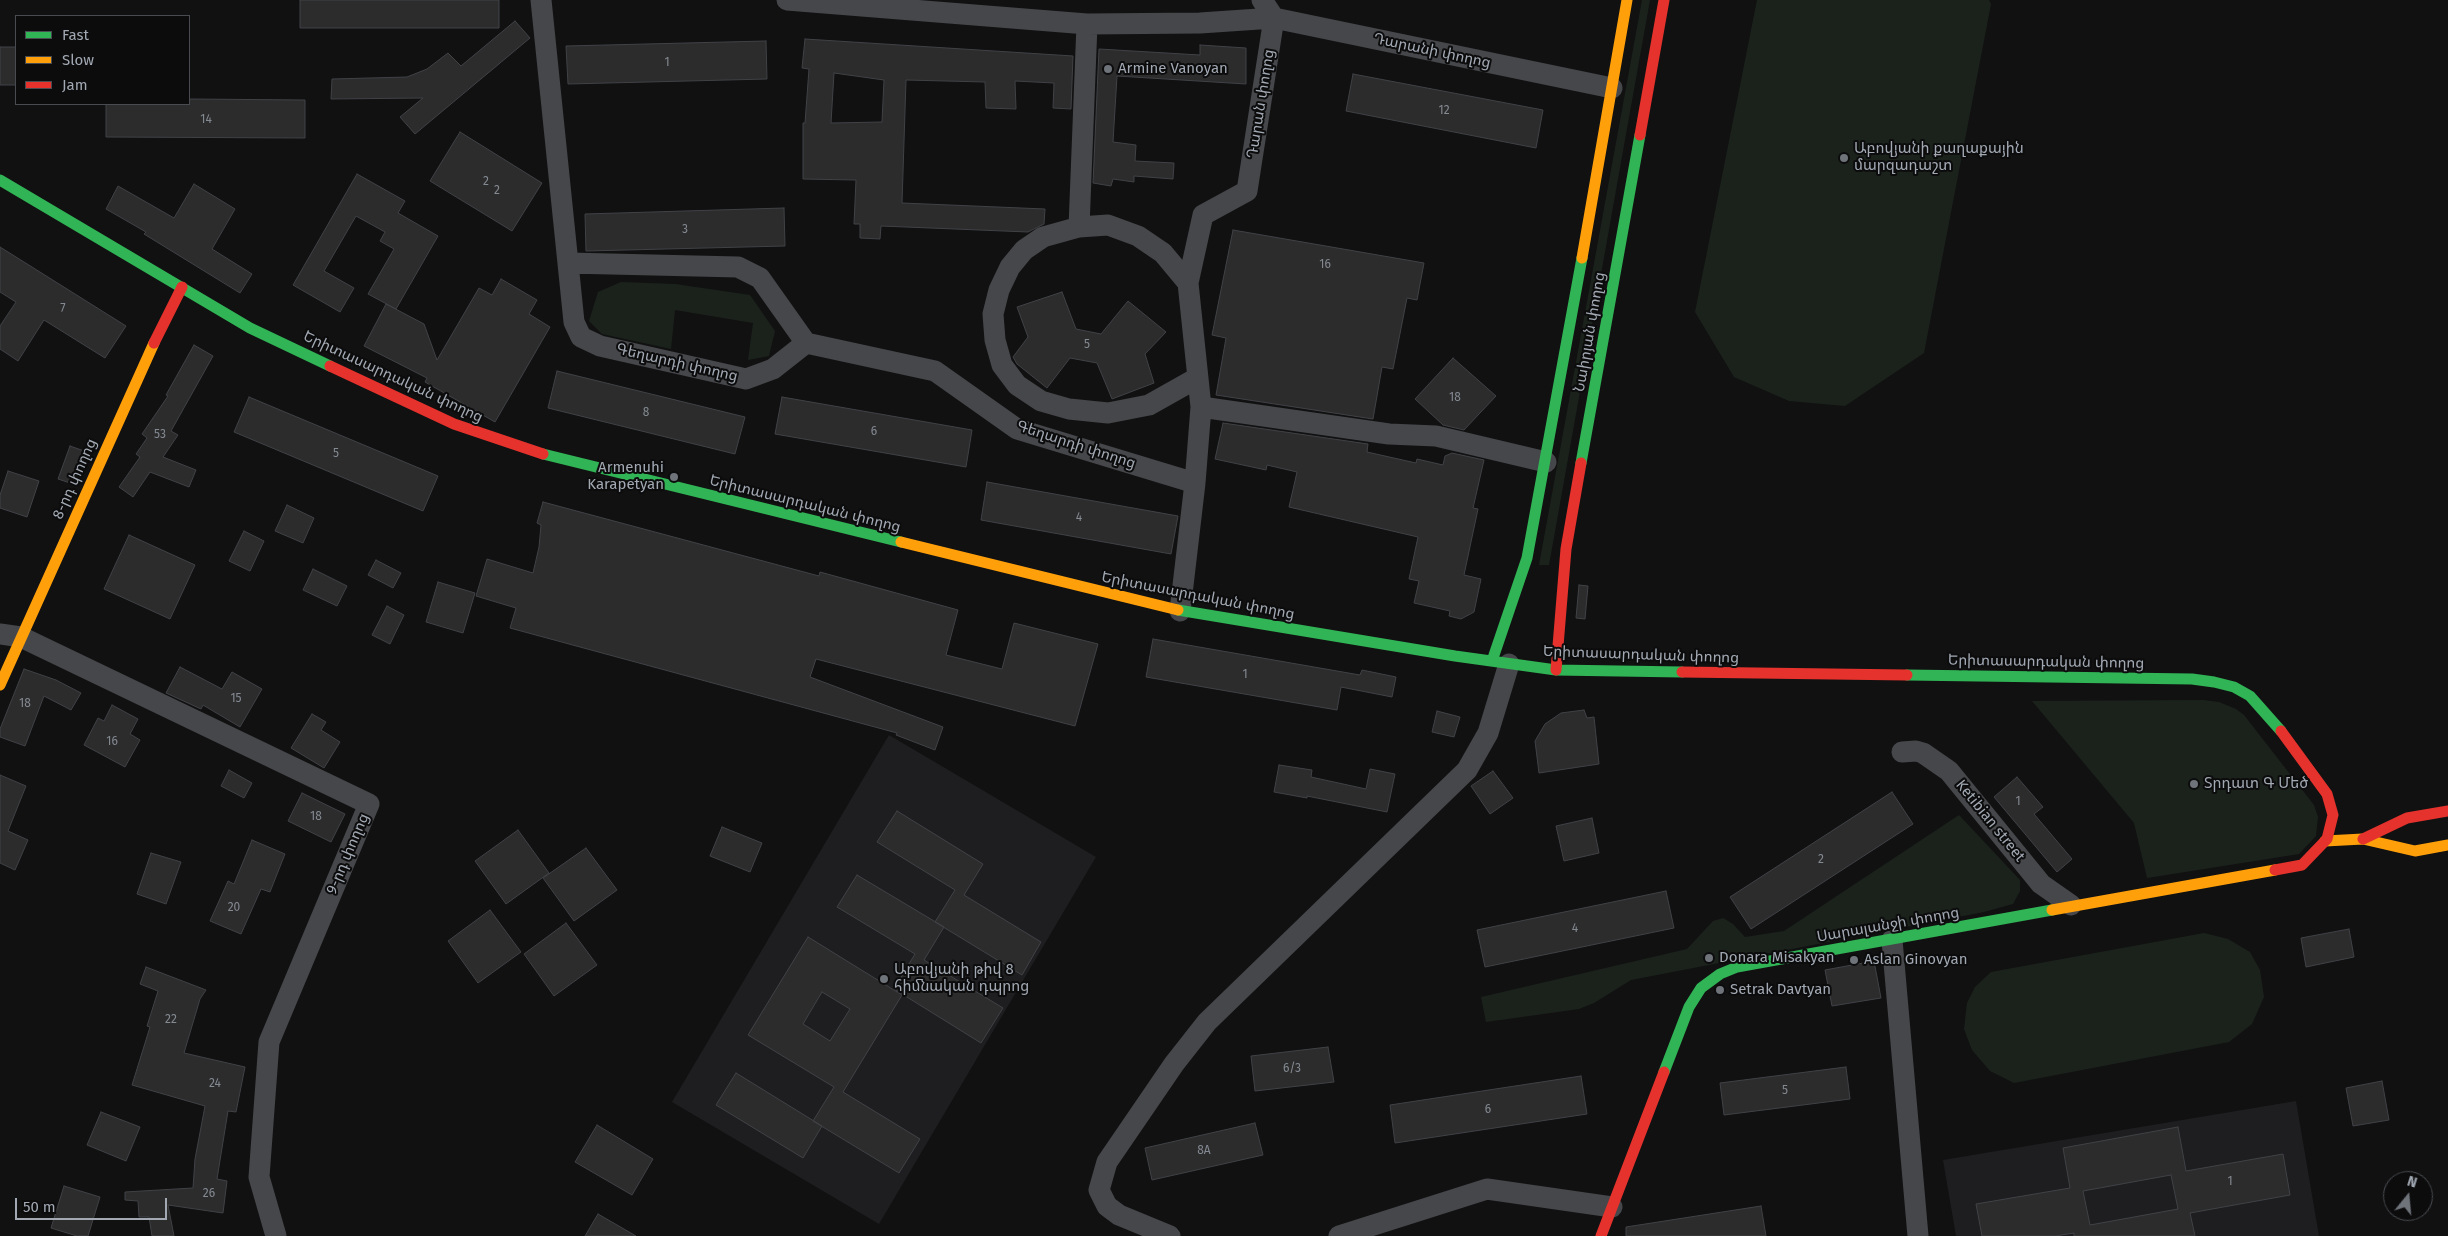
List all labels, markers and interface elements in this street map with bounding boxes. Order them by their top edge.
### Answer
legend [15,15,190,105]
text: Fast [62,26,89,44]
street label: Դարանի փողոց [1372,30,1492,72]
street label: Դարան փողոց [1243,48,1279,160]
text: Slow [62,51,94,69]
house number: 1 [664,56,670,70]
place label: Armine Vanoyan [1118,60,1228,78]
marker: Armine Vanoyan [1102,63,1114,75]
text: Jam [62,76,88,94]
house number: 12 [1438,104,1450,118]
house number: 14 [200,113,212,127]
place label: Աբովյանի քաղաքային մարզադաշտ [1854,140,2024,175]
marker: Աբովյանի քաղաքային մարզադաշտ [1838,152,1850,164]
house number: 2 [483,175,489,189]
house number: 2 [494,184,500,198]
house number: 3 [682,223,688,237]
house number: 16 [1319,258,1331,272]
street label: Նաիրյան փողոց [1571,271,1609,393]
house number: 7 [60,302,66,316]
street label: Երիտասարդական փողոց [300,327,486,427]
house number: 5 [1084,338,1090,352]
street label: Գեղարդի փողոց [615,340,739,386]
house number: 18 [1449,391,1461,405]
house number: 8 [643,406,649,420]
street label: Գեղարդի փողոց [1014,417,1138,473]
house number: 6 [871,425,877,439]
house number: 53 [154,428,166,442]
street label: 8-րդ փողոց [49,436,101,522]
house number: 5 [333,447,339,461]
place label: Armenuhi Karapetyan [587,459,664,494]
marker: Armenuhi Karapetyan [668,471,680,483]
street label: Երիտասարդական փողոց [708,472,902,536]
house number: 4 [1076,511,1082,525]
street label: Երիտասարդական փողոց [1100,568,1296,624]
street label: Երիտասարդական փողոց [1543,643,1739,667]
street label: Երիտասարդական փողոց [1948,651,2144,673]
house number: 1 [1242,668,1248,682]
house number: 15 [230,692,242,706]
house number: 18 [19,697,31,711]
house number: 16 [106,735,118,749]
place label: Տրդատ Գ Մեծ [2204,775,2308,793]
street label: Ketibian street [1952,776,2028,866]
marker: Տրդատ Գ Մեծ [2188,778,2200,790]
house number: 1 [2015,795,2021,809]
house number: 18 [310,810,322,824]
street label: 9-րդ փողոց [323,811,373,897]
house number: 2 [1818,853,1824,867]
house number: 20 [228,901,240,915]
street label: Սարալանջի փողոց [1815,904,1961,946]
house number: 4 [1572,922,1578,936]
place label: Donara Misakyan [1719,949,1834,967]
place label: Aslan Ginovyan [1864,951,1967,969]
marker: Donara Misakyan [1703,952,1715,964]
marker: Aslan Ginovyan [1848,954,1860,966]
place label: Աբովյանի թիվ 8 հիմնական դպրոց [894,961,1029,996]
marker: Աբովյանի թիվ 8 հիմնական դպրոց [878,973,890,985]
place label: Setrak Davtyan [1730,981,1831,999]
marker: Setrak Davtyan [1714,984,1726,996]
house number: 22 [165,1013,177,1027]
house number: 6/3 [1283,1062,1301,1076]
house number: 24 [209,1077,221,1091]
house number: 5 [1782,1084,1788,1098]
house number: 6 [1485,1103,1491,1117]
house number: 8А [1197,1144,1211,1158]
north arrow [2383,1171,2433,1221]
text: N [2405,1173,2419,1192]
house number: 1 [2227,1175,2233,1189]
house number: 26 [203,1187,215,1201]
scale bar [18,1188,170,1220]
text: 50 m [23,1198,56,1216]

